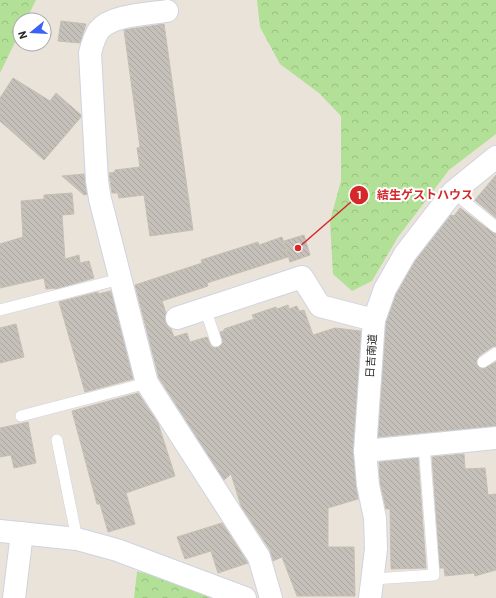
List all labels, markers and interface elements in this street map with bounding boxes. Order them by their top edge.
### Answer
north arrow [12,12,52,52]
text: N [15,30,29,41]
callout: 結生ゲストハウス [349,183,481,207]
text: 1 [357,187,361,201]
text: 結生ゲストハウス [377,187,473,201]
street label: 日吉南道 [362,334,379,378]

